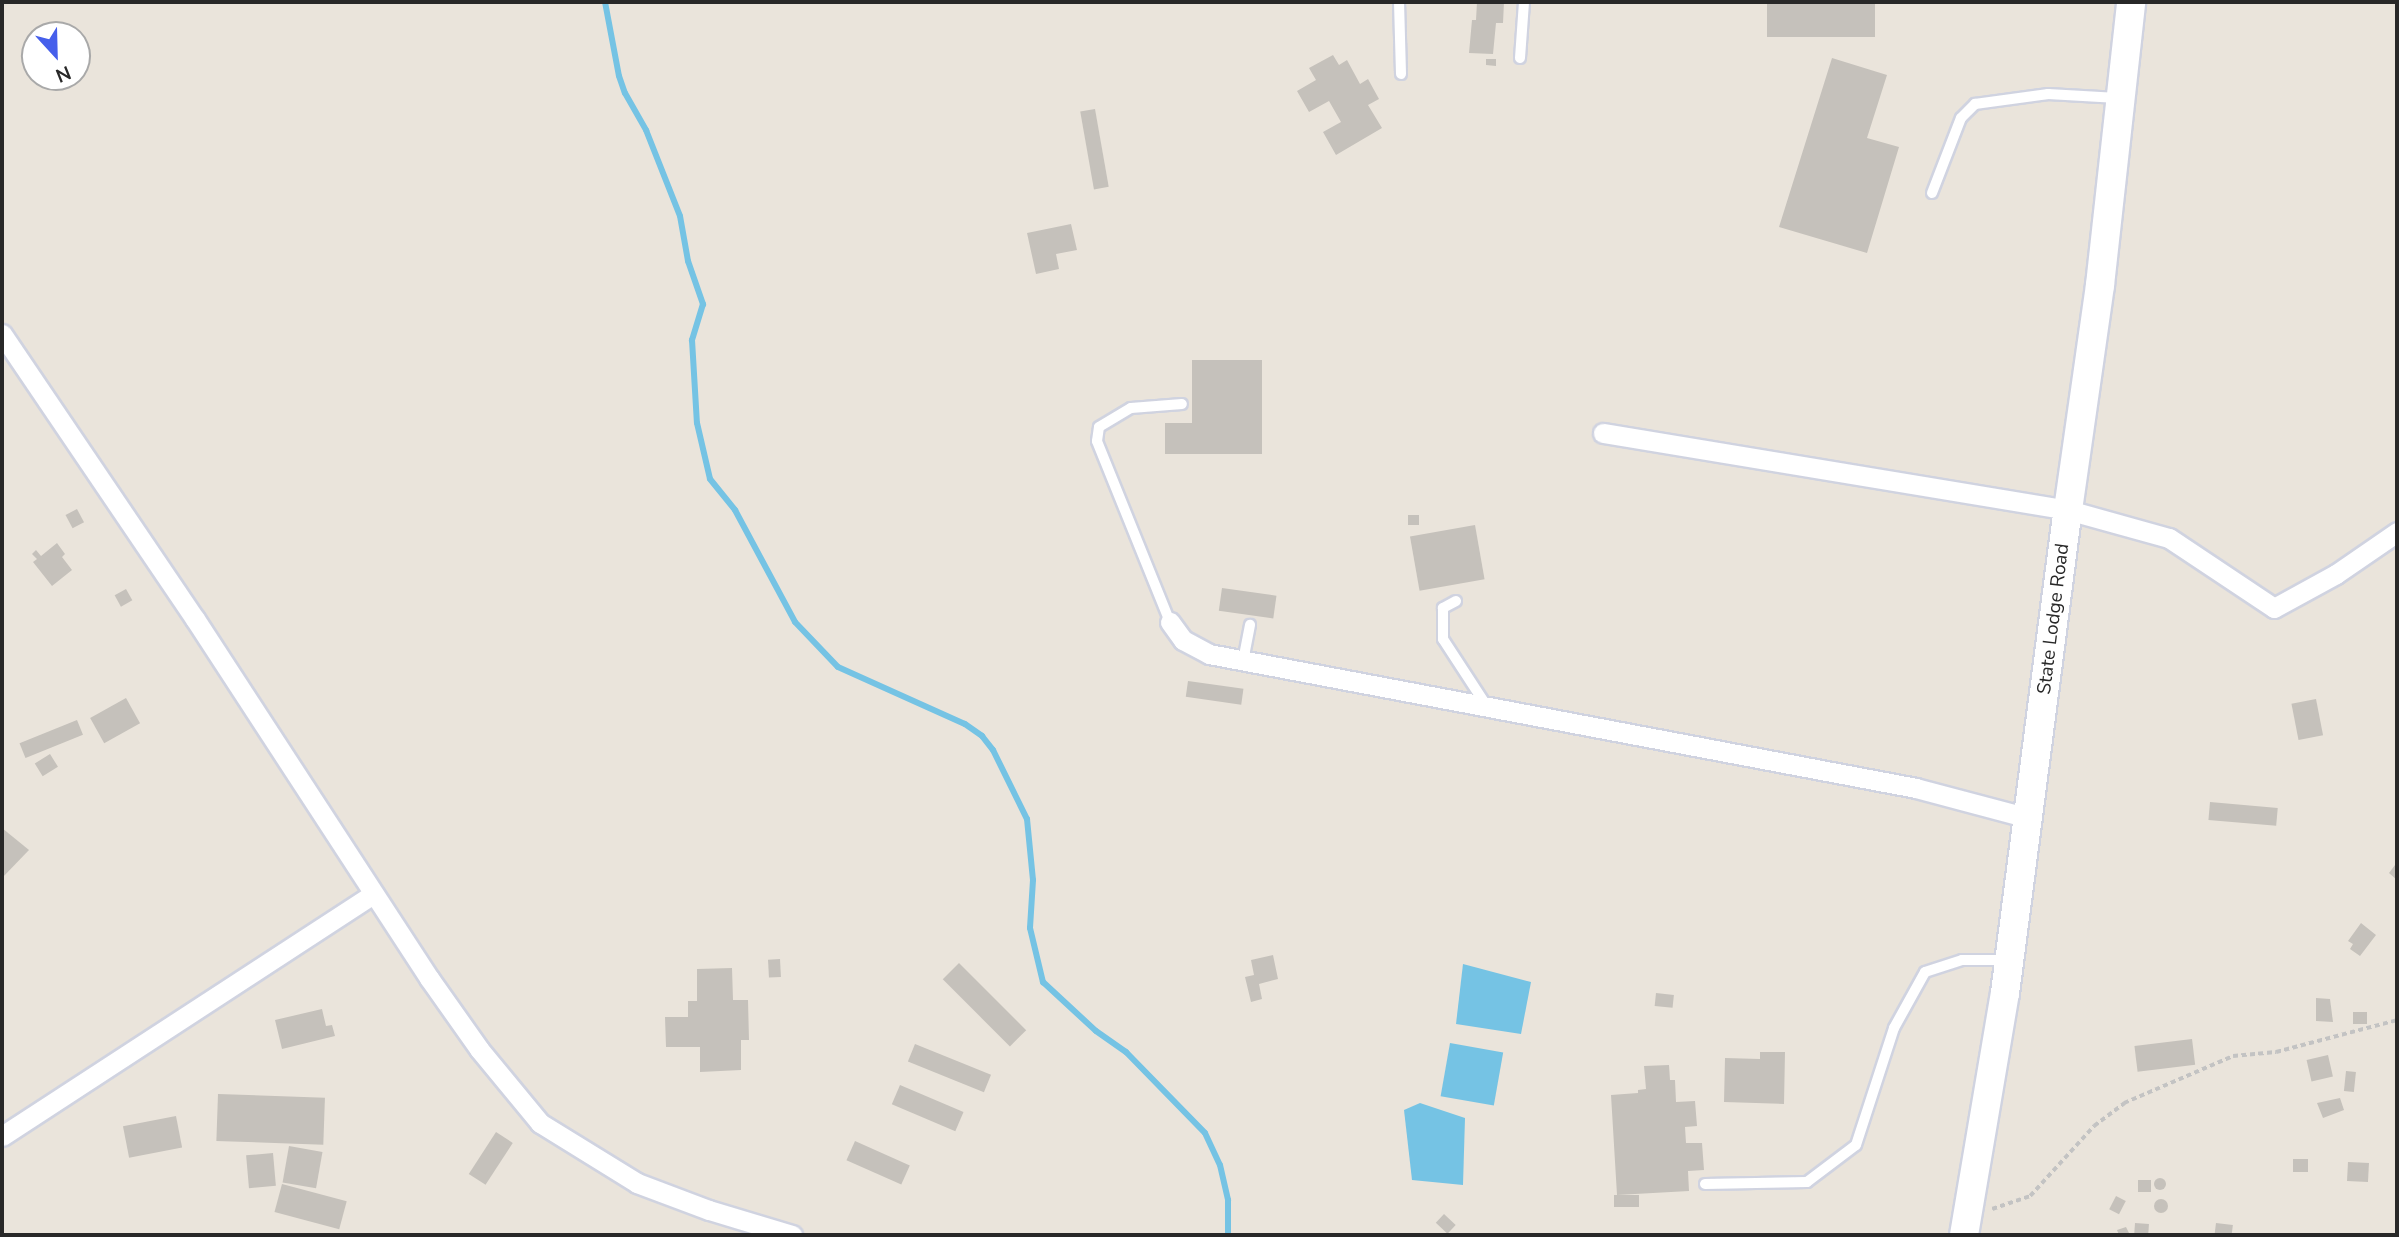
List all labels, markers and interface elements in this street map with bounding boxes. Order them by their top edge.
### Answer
north arrow [21,21,91,91]
text: N [52,59,75,88]
street label: State Lodge Road [2033,542,2075,696]

